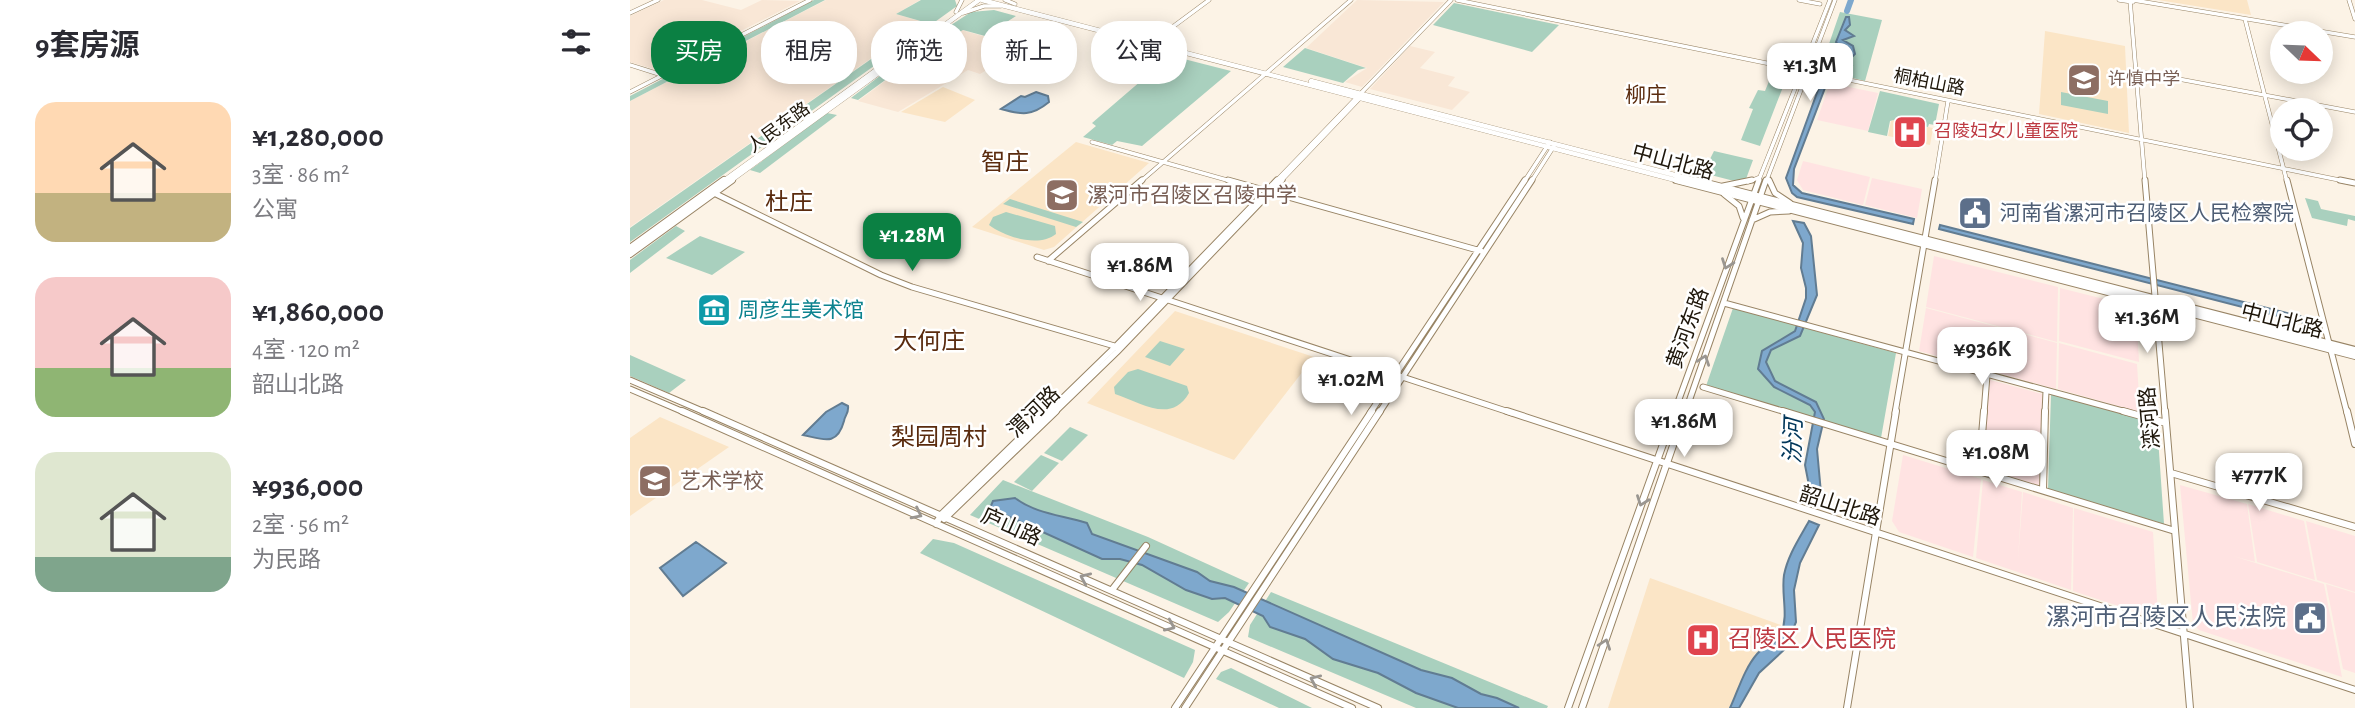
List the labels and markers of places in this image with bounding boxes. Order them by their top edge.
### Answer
pin: ¥1.3M [1761,43,1859,103]
school or university icon: 许慎中学 [2065,61,2103,99]
place label: 许慎中学 [2108,69,2180,89]
hospital icon: 召陵妇女儿童医院 [1891,113,1929,151]
place label: 召陵妇女儿童医院 [1934,121,2078,141]
school or university icon: 漯河市召陵区召陵中学 [1043,176,1081,214]
place label: 漯河市召陵区召陵中学 [1087,184,1297,206]
public building icon: 河南省漯河市召陵区人民检察院 [1956,194,1994,232]
place label: 河南省漯河市召陵区人民检察院 [2000,202,2294,224]
pin: ¥1.28M [855,214,969,273]
pin: ¥1.86M [1083,244,1197,303]
museum icon: 周彦生美术馆 [695,291,733,329]
pin: ¥1.36M [2090,296,2204,355]
place label: 周彦生美术馆 [738,299,864,321]
pin: ¥936K [1933,328,2031,387]
pin: ¥1.02M [1294,358,1408,417]
pin: ¥1.86M [1627,400,1741,459]
pin: ¥1.08M [1939,430,2053,490]
pin: ¥777K [2210,454,2308,513]
school or university icon: 艺术学校 [636,462,674,500]
place label: 艺术学校 [680,470,764,492]
public building icon: 漯河市召陵区人民法院 [2291,599,2329,637]
place label: 漯河市召陵区人民法院 [2046,604,2286,630]
hospital icon: 召陵区人民医院 [1684,621,1722,659]
place label: 召陵区人民医院 [1728,626,1896,652]

